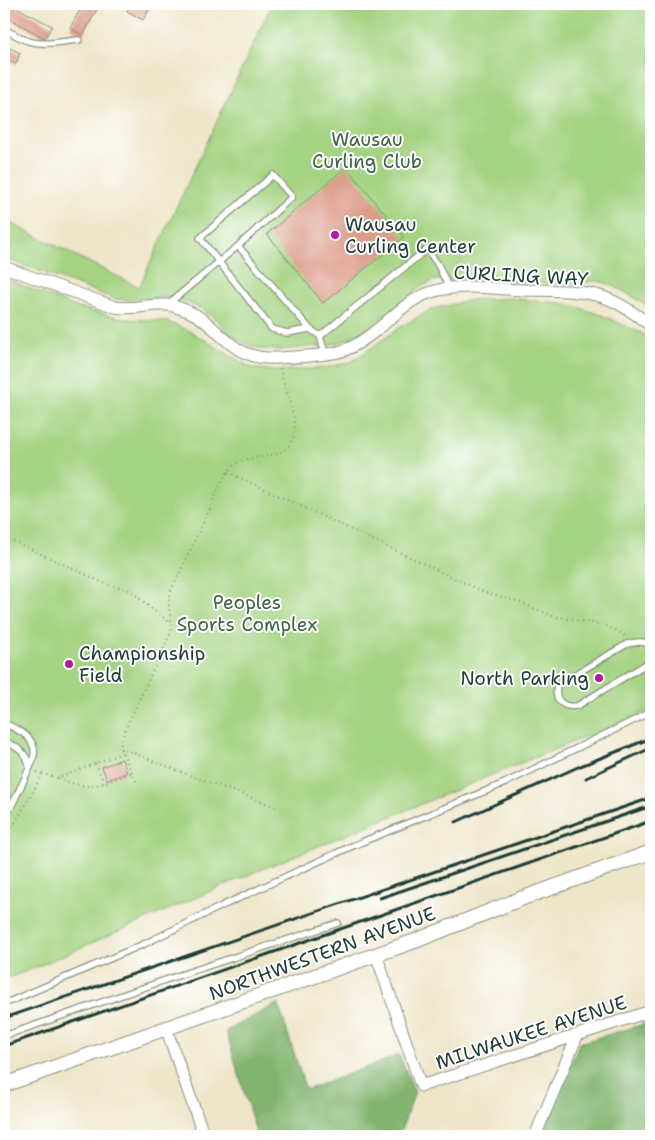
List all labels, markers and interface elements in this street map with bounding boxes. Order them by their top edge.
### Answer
park label: Wausau Curling Club [312,127,422,174]
place label: Wausau Curling Center [345,212,476,259]
marker: Wausau Curling Center [329,229,341,241]
street label: CURLING WAY [453,259,590,292]
park label: Peoples Sports Complex [177,590,317,637]
place label: Championship Field [79,641,206,688]
marker: Championship Field [63,658,75,670]
place label: North Parking [460,666,589,691]
marker: North Parking [593,672,605,684]
street label: NORTHWESTERN AVENUE [205,901,439,1006]
street label: MILWAUKEE AVENUE [432,990,630,1075]

